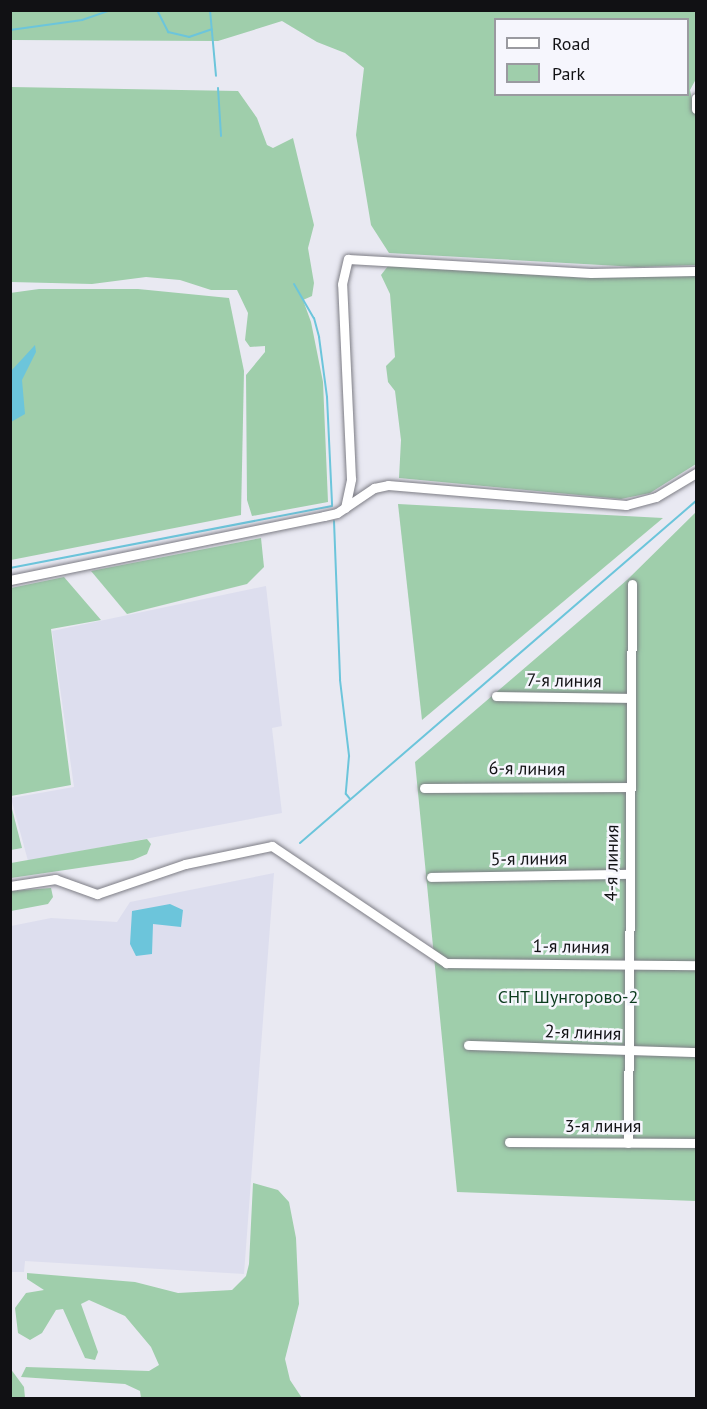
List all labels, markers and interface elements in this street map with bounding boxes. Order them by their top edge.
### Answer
legend [494,18,689,96]
text: Road [552,32,590,55]
text: Park [552,62,585,85]
street label: 7-я линия [526,670,602,692]
street label: 6-я линия [489,758,565,780]
street label: 4-я линия [601,825,623,901]
street label: 5-я линия [491,848,567,870]
street label: 1-я линия [533,936,609,958]
park label: СНТ Шунгорово-2 [497,986,639,1008]
street label: 2-я линия [544,1021,622,1045]
street label: 3-я линия [565,1115,641,1137]

